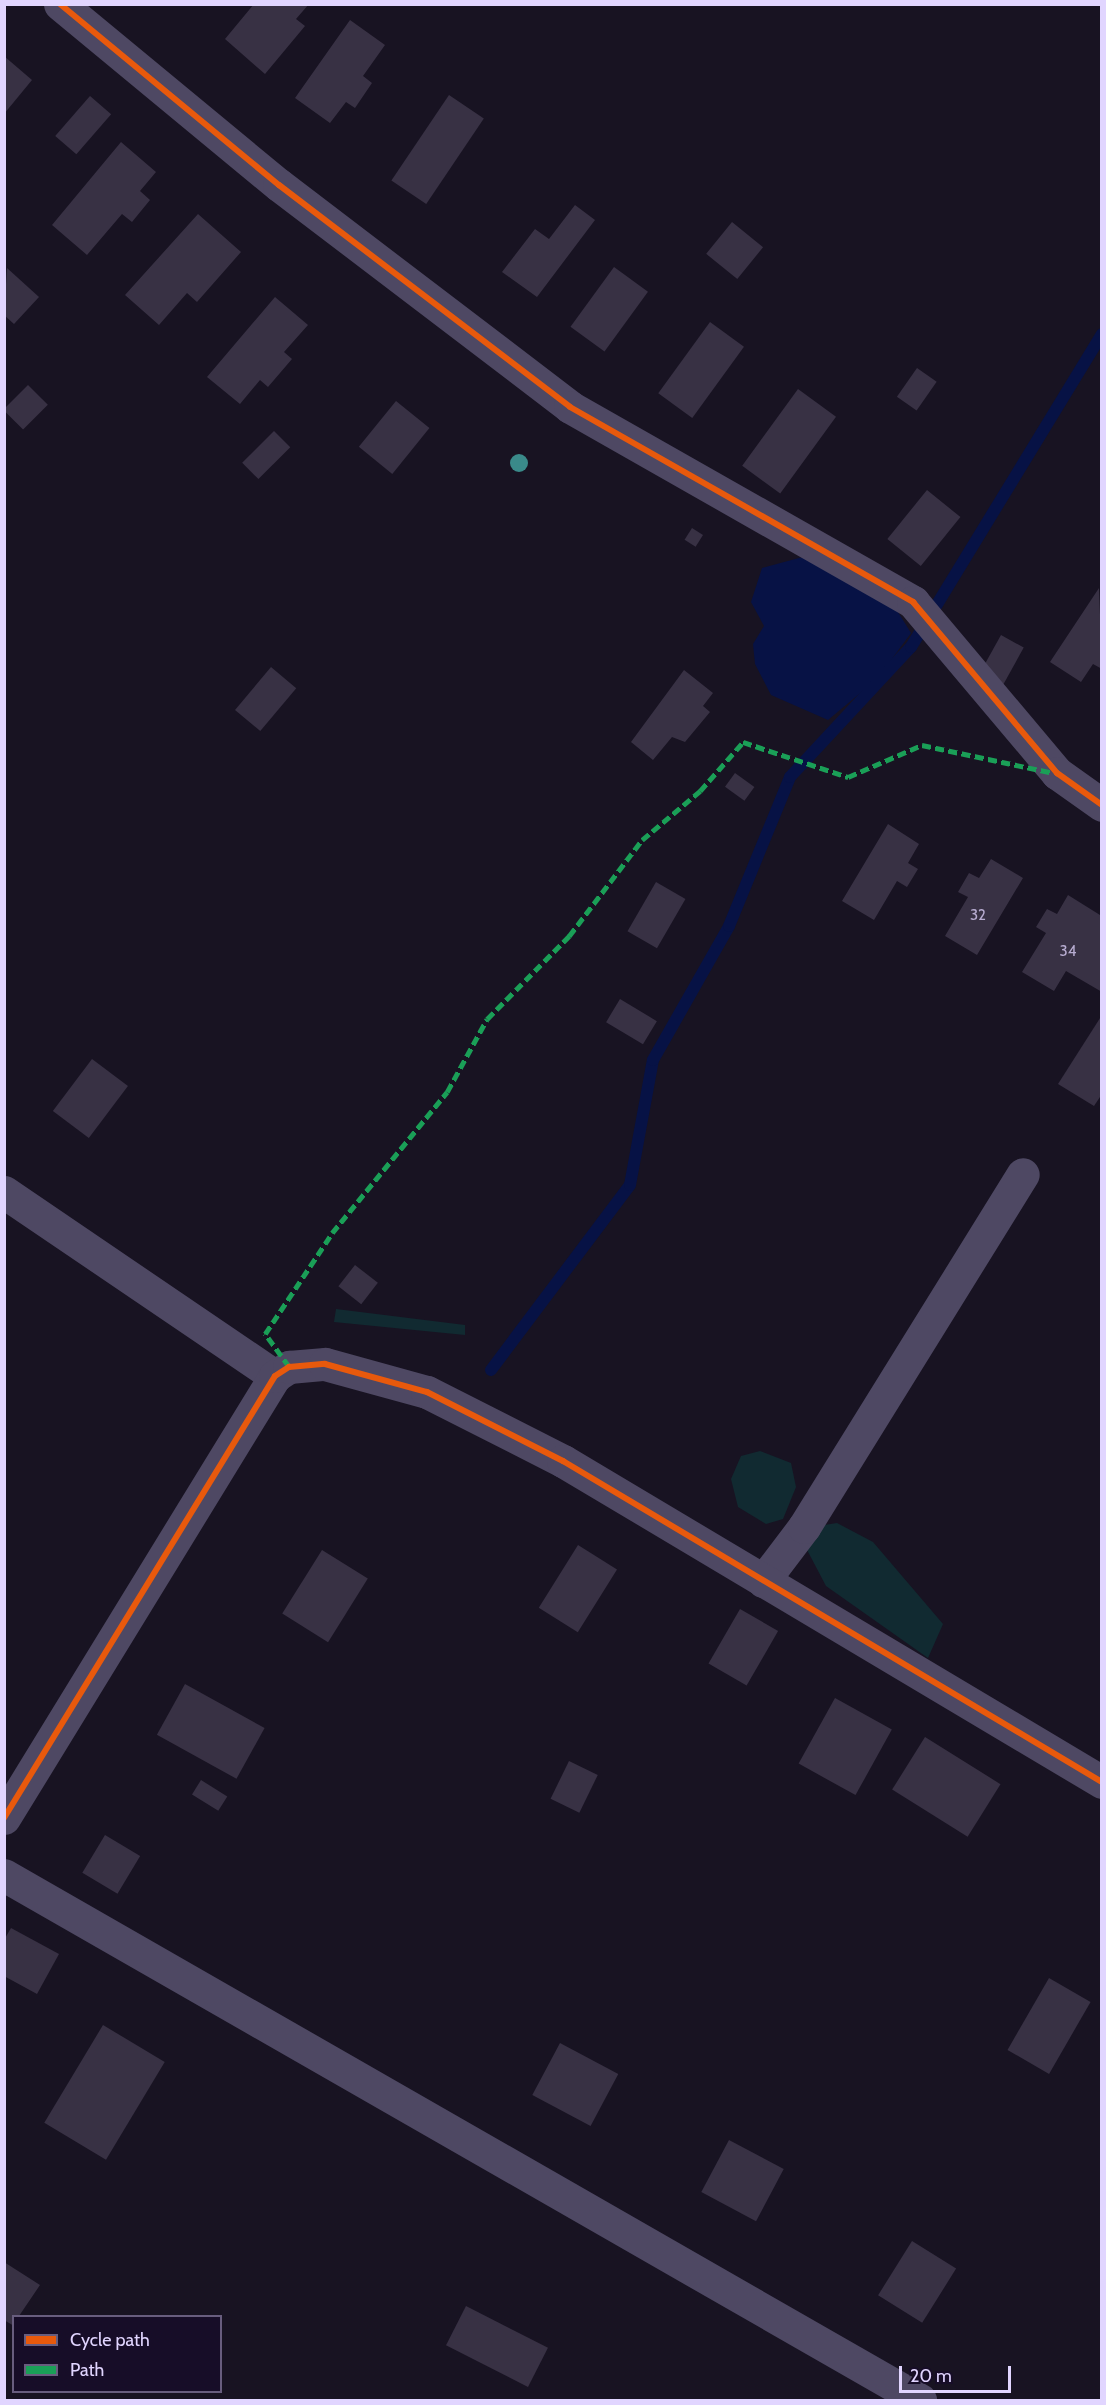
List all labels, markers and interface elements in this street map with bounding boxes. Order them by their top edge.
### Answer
house number: 32 [970,907,986,925]
house number: 34 [1060,943,1076,961]
legend [12,2315,222,2393]
text: Cycle path [70,2329,150,2351]
scale bar [902,2354,1014,2392]
text: Path [70,2359,104,2381]
text: 20 m [910,2365,952,2387]

